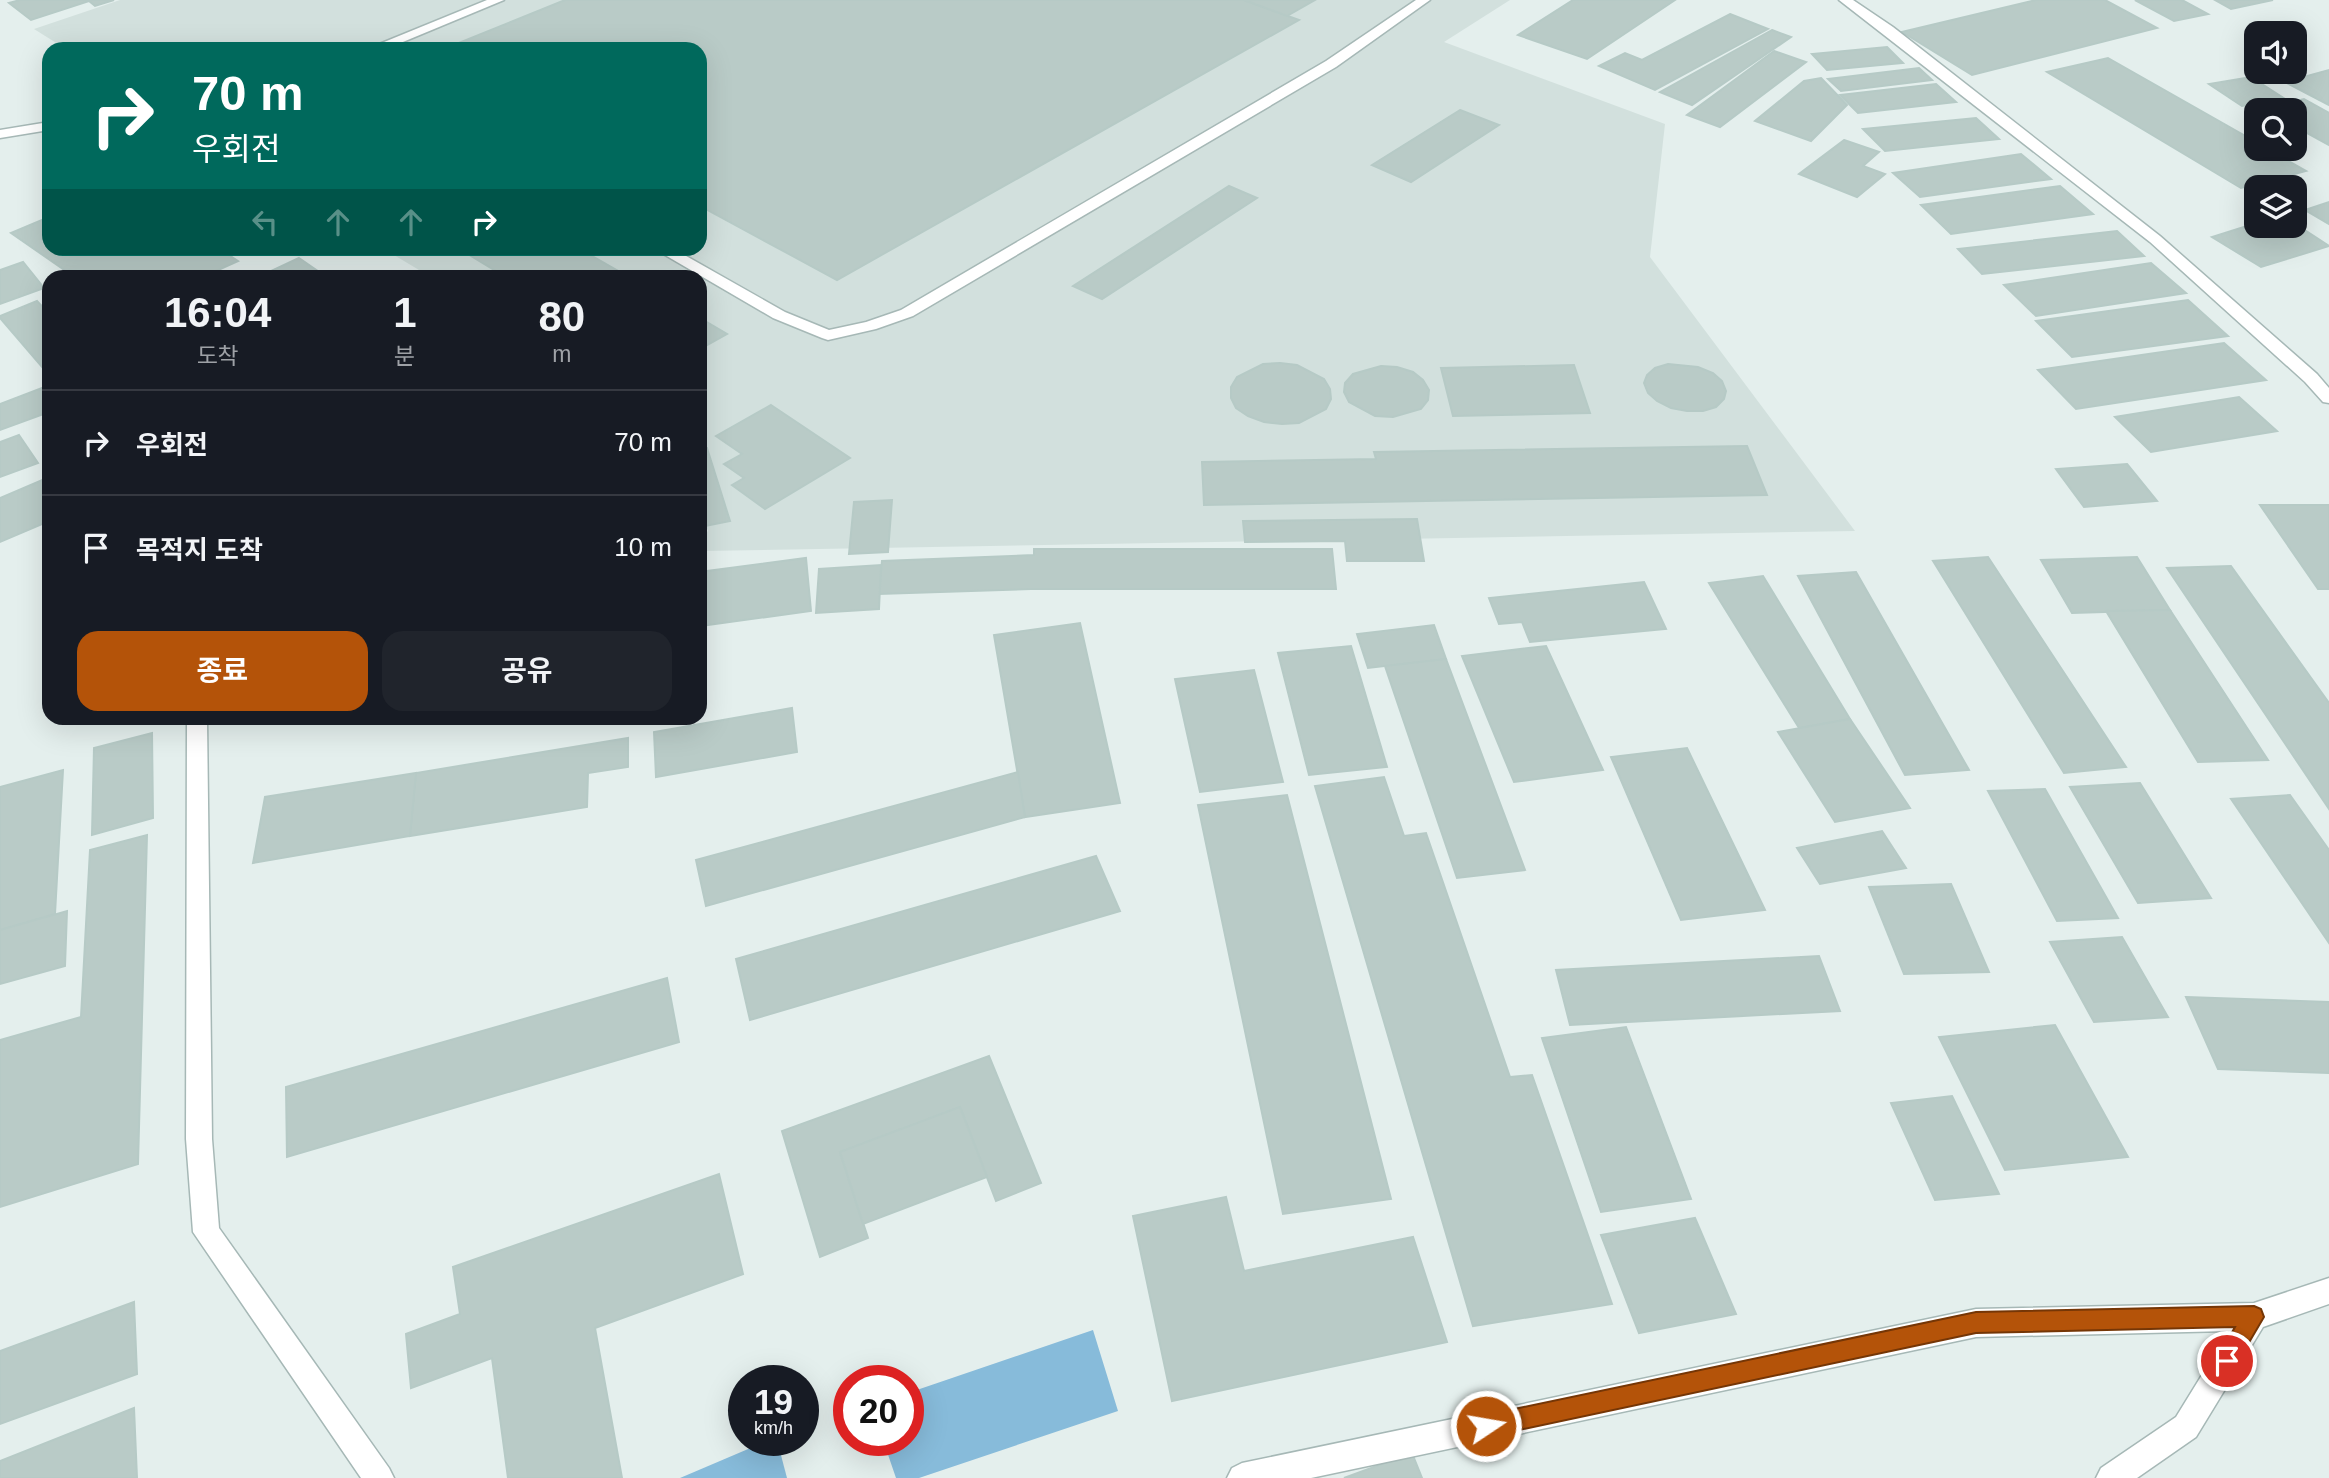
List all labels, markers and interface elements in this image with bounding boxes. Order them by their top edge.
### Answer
map controls [2244,21,2307,238]
button: sound [2244,21,2307,84]
text: 70 m [192,66,304,120]
icon: right [77,70,168,161]
button: search [2244,98,2307,161]
text: 우회전 [192,131,280,167]
button: layers [2244,175,2307,238]
icon: left [246,203,284,241]
icon: ahead [319,203,357,241]
icon: ahead [392,203,430,241]
icon: right [465,203,503,241]
text: 16:04 [164,289,271,336]
text: 1 [393,289,417,336]
text: 80 [538,293,585,340]
text: m [552,341,571,367]
text: 도착 [196,343,239,369]
text: 분 [394,343,415,369]
icon: right [77,424,115,462]
text: 70 m [614,427,672,457]
text: 우회전 [136,430,208,460]
icon: arrive [77,529,115,567]
text: 10 m [614,532,672,562]
text: 목적지 도착 [136,535,263,565]
button: 종료 [77,631,368,711]
button: 공유 [382,631,672,711]
pin [2197,1331,2257,1391]
icon: arrive [2208,1342,2246,1380]
speed limit sign: 20 [833,1365,924,1456]
text: 19 [754,1382,793,1421]
position arrow [1449,1389,1523,1463]
text: km/h [754,1418,793,1438]

